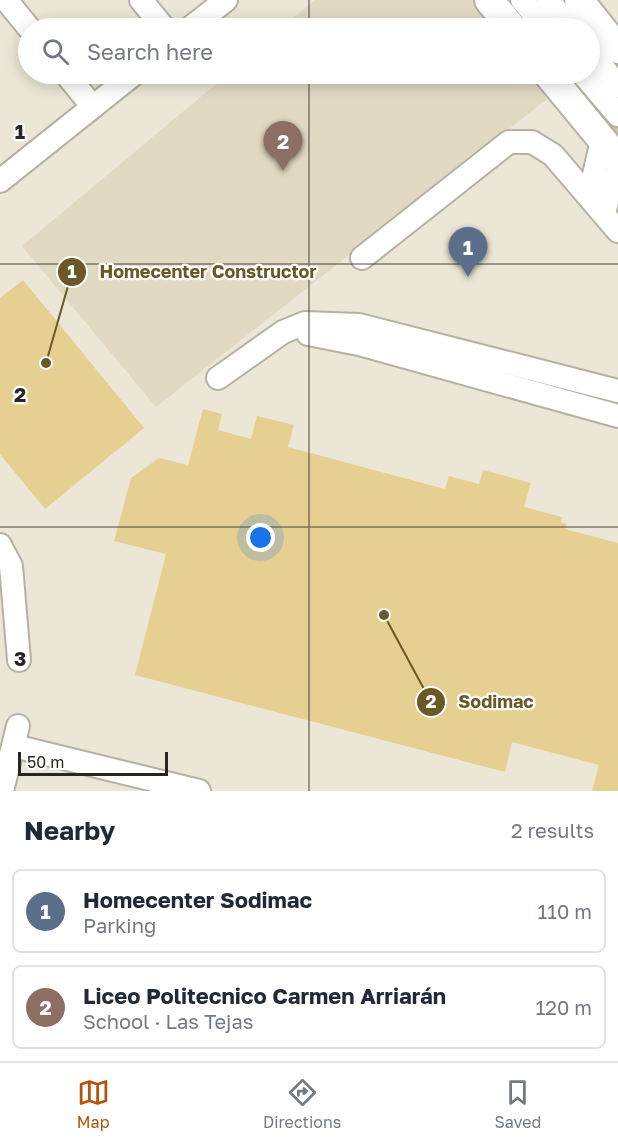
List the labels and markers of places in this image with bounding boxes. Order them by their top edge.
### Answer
pin: 2 [264,122,302,171]
pin: 1 [448,228,488,277]
callout: Homecenter Constructor [57,254,328,290]
callout: Sodimac [416,684,546,720]

